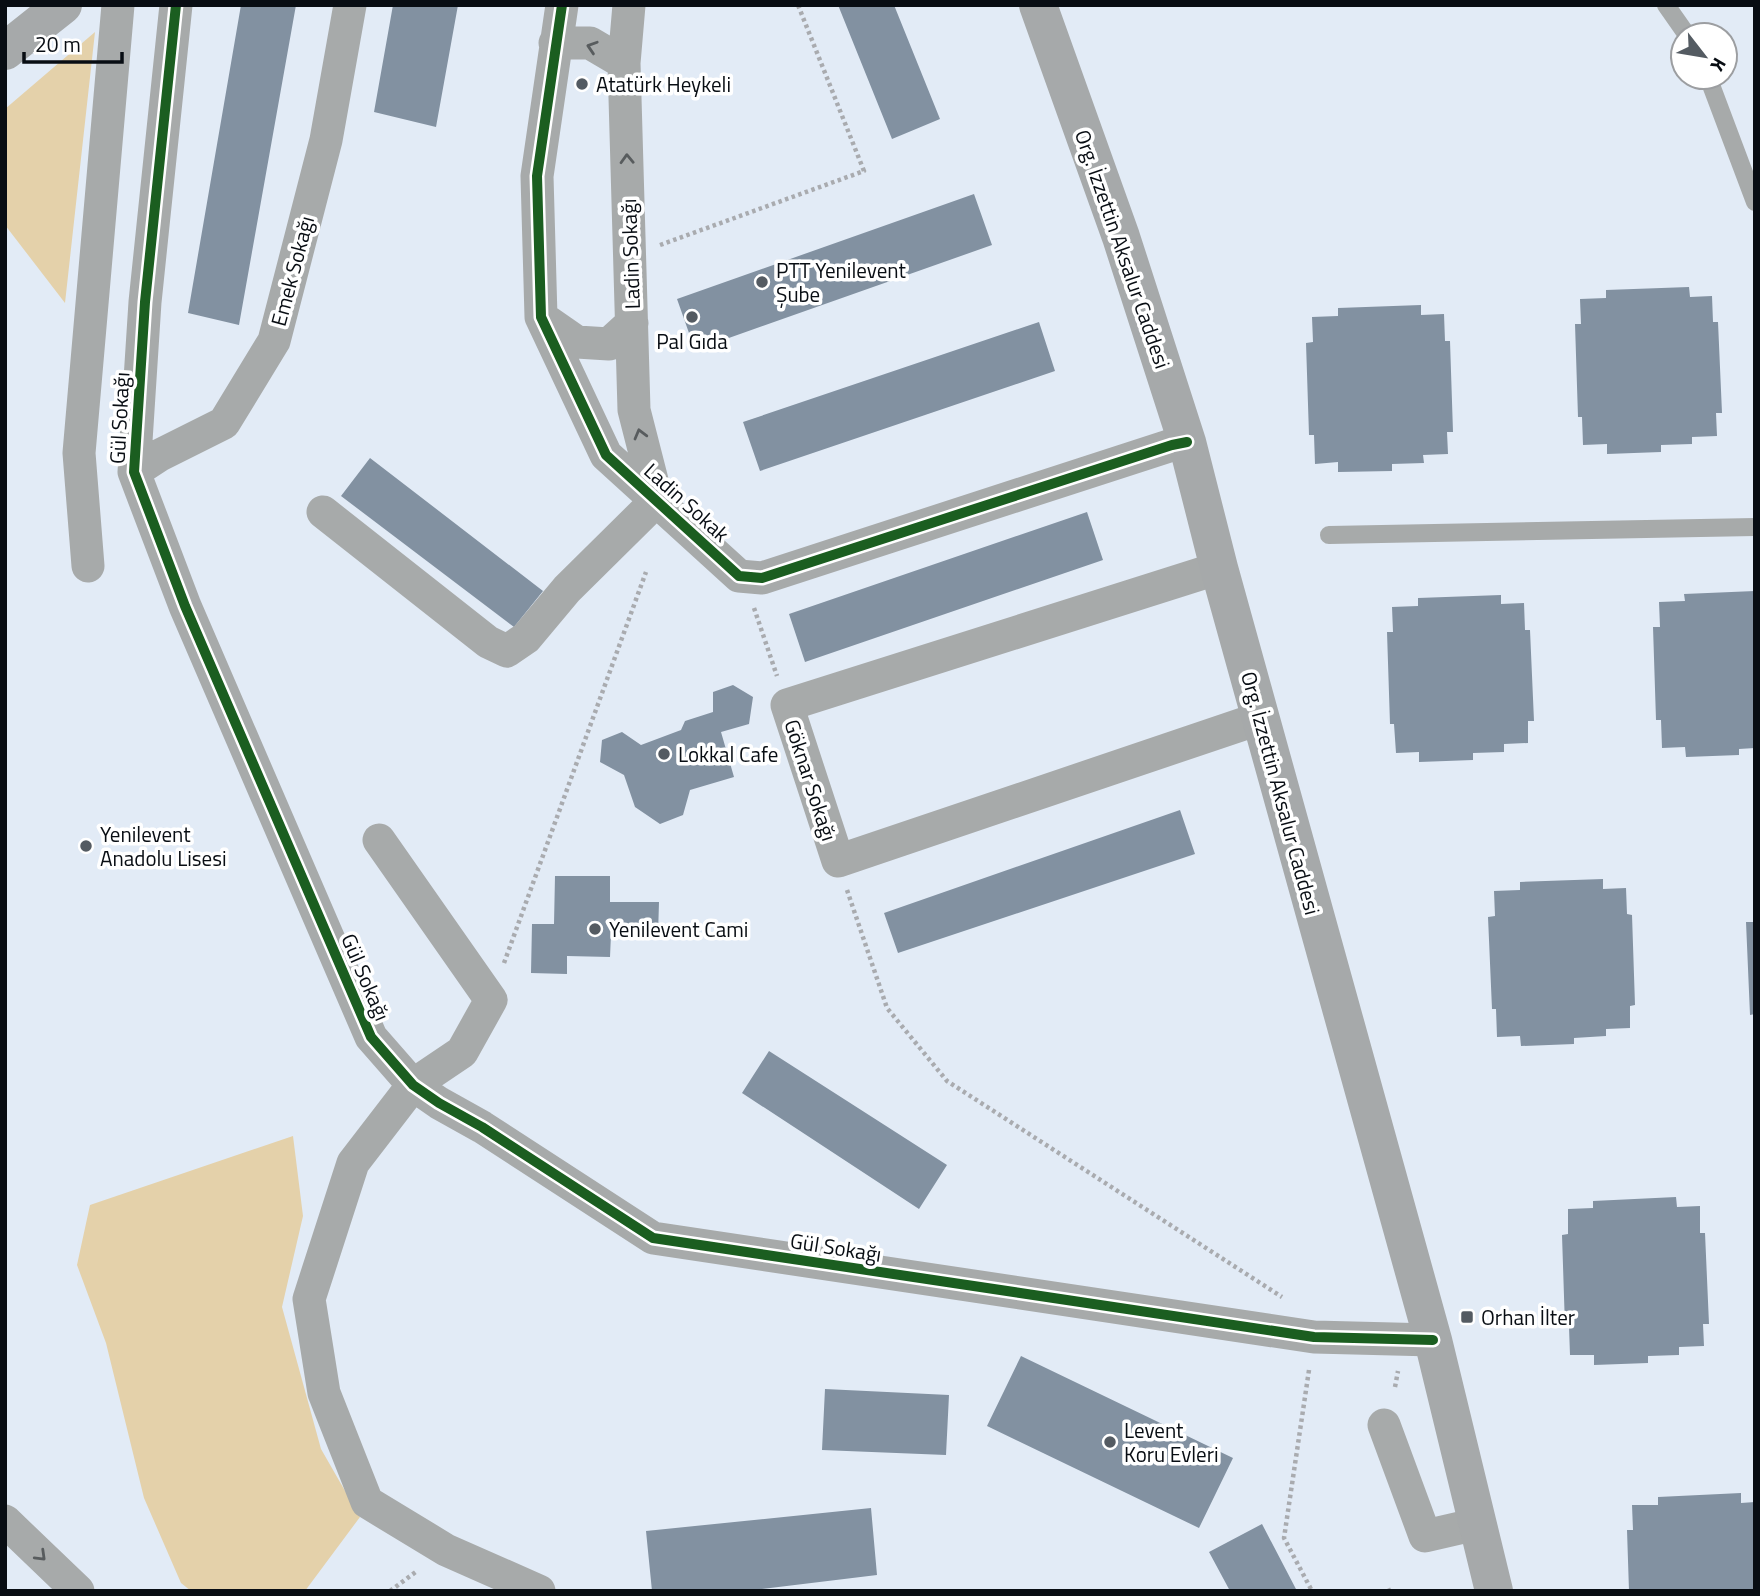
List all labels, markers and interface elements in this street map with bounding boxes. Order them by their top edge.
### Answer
scale bar [24,21,122,65]
north arrow [1669,21,1739,91]
text: 20 m [35,28,81,60]
one-way arrow [586,41,598,55]
text: K [1704,53,1734,77]
place label: Atatürk Heykeli [596,68,731,100]
marker: Atatürk Heykeli [574,76,590,92]
street label: Org. İzzettin Aksalur Caddesi [1067,125,1179,373]
one-way arrow [619,153,634,164]
street label: Ladin Sokağı [612,198,648,310]
street label: Emek Sokağı [262,212,322,330]
place label: PTT Yenilevent Şube [776,254,906,310]
marker: PTT Yenilevent Şube [754,274,770,290]
marker: Pal Gıda [684,309,700,325]
place label: Pal Gıda [656,325,728,357]
street label: Gül Sokağı [101,371,137,465]
one-way arrow [634,429,648,441]
street label: Ladin Sokak [637,455,737,549]
street label: Org. İzzettin Aksalur Caddesi [1233,668,1329,918]
street label: Göknar Sokağı [776,715,846,845]
place label: Lokkal Cafe [678,738,778,770]
marker: Lokkal Cafe [656,746,672,762]
place label: Yenilevent Anadolu Lisesi [100,818,227,874]
marker: Yenilevent Anadolu Lisesi [78,838,94,854]
place label: Yenilevent Cami [609,913,748,945]
marker: Yenilevent Cami [587,921,603,937]
street label: Gül Sokağı [333,928,399,1026]
street label: Gül Sokağı [788,1224,884,1270]
place label: Orhan İlter [1481,1301,1575,1333]
marker: Orhan İlter [1459,1309,1475,1325]
place label: Levent Koru Evleri [1124,1414,1219,1470]
marker: Levent Koru Evleri [1102,1434,1118,1450]
one-way arrow [33,1547,46,1560]

